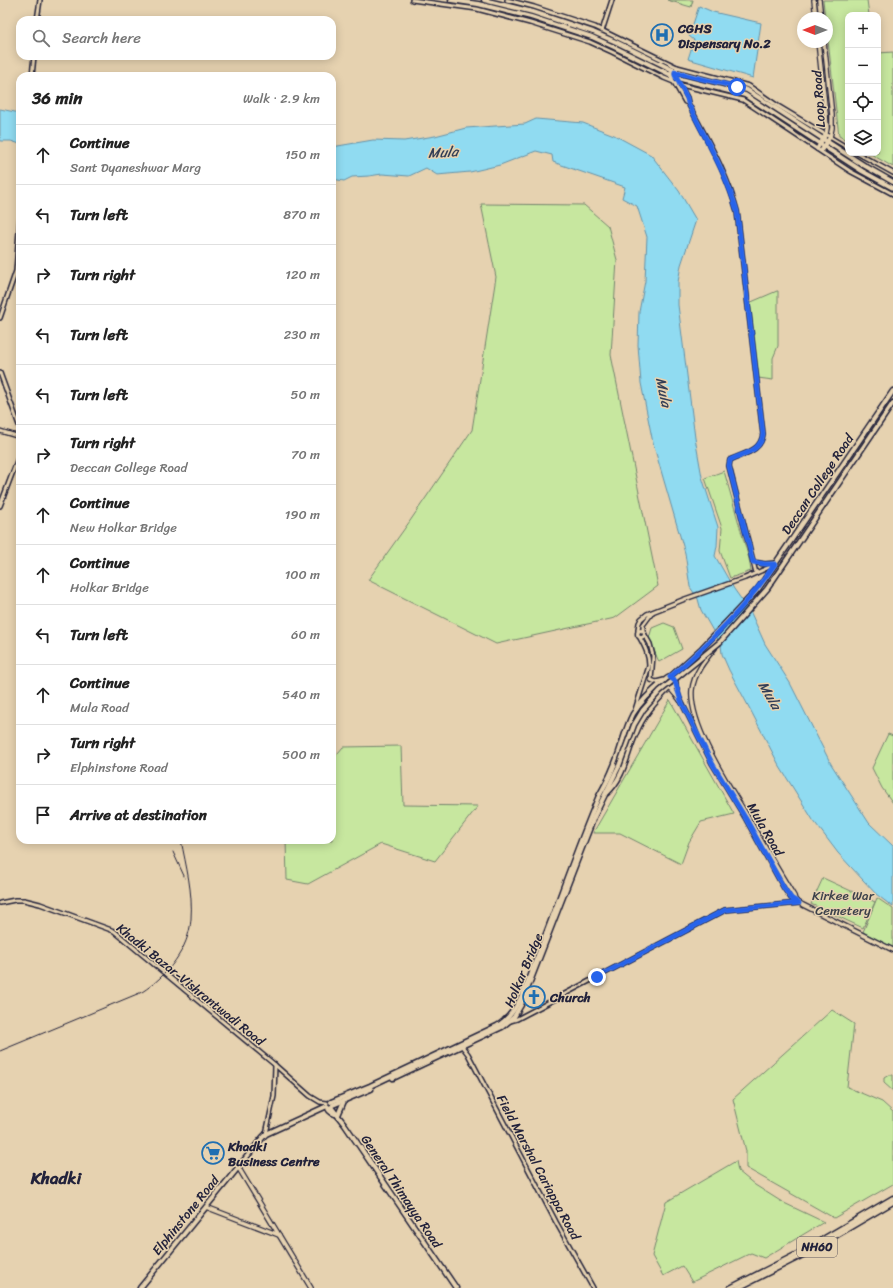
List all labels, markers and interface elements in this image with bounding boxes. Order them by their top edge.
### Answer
north arrow [797,12,833,48]
map controls [845,12,881,156]
button: + [845,12,881,48]
search box [16,16,336,60]
place label: CGHS Dispensary No.2 [677,17,771,55]
hospital icon: CGHS Dispensary No.2 [649,22,675,48]
text: Search here [62,25,141,51]
icon: search [30,27,52,49]
button: − [845,48,881,84]
street label: Loop Road [805,69,832,128]
route start [728,78,746,96]
text: 36 min [32,83,82,113]
button: locate [845,84,881,120]
text: Walk · 2.9 km [243,87,320,110]
button: layers [845,120,881,156]
text: Continue [70,130,130,156]
water label: Mula [427,139,461,166]
text: 150 m [285,143,320,166]
icon: ahead [32,144,54,166]
text: Sant Dyaneshwar Marg [70,156,201,179]
text: Turn left [70,202,128,228]
text: 870 m [283,203,320,226]
icon: left [32,204,54,226]
text: Turn right [70,262,135,288]
text: 120 m [285,263,320,286]
icon: right [32,264,54,286]
text: Turn left [70,322,128,348]
text: 230 m [284,323,320,346]
icon: left [32,324,54,346]
water label: Mula [648,375,679,411]
text: Turn left [70,382,128,408]
text: 50 m [290,383,320,406]
icon: left [32,384,54,406]
street label: Deccan College Road [775,428,860,539]
text: Turn right [70,430,135,456]
text: 70 m [291,443,320,466]
icon: right [32,444,54,466]
text: Deccan College Road [70,456,187,479]
text: Continue [70,490,130,516]
text: 190 m [285,503,320,526]
icon: ahead [32,504,54,526]
text: New Holkar Bridge [70,516,177,539]
text: Continue [70,550,130,576]
text: 100 m [285,563,320,586]
icon: ahead [32,564,54,586]
text: Holkar Bridge [70,576,149,599]
text: Turn left [70,622,128,648]
text: 60 m [291,623,320,646]
icon: left [32,624,54,646]
text: Continue [70,670,130,696]
water label: Mula [751,676,789,716]
text: 540 m [282,683,320,706]
icon: ahead [32,684,54,706]
text: Mula Road [70,696,129,719]
text: Turn right [70,730,135,756]
text: 500 m [282,743,320,766]
icon: right [32,744,54,766]
text: Elphinstone Road [70,756,168,779]
street label: Mula Road [741,798,791,861]
text: Arrive at destination [70,802,207,828]
icon: arrive [32,804,54,826]
park label: Kirkee War Cemetery [812,884,875,922]
street label: Khadki Bazar-Vishrantwadi Road [111,917,271,1053]
street label: Holkar Bridge [497,929,550,1011]
route end [588,968,606,986]
church icon: Church [521,984,547,1010]
place label: Church [549,986,591,1009]
street label: Field Marshal Cariappa Road [490,1090,587,1245]
street label: General Thimayya Road [355,1130,449,1254]
place label: Khadki Business Centre [227,1135,320,1173]
supermarket icon: Khadki Business Centre [200,1140,226,1166]
district label: Khadki [30,1163,83,1193]
street label: Elphinstone Road [146,1169,226,1260]
road number: NH60 [797,1237,837,1257]

